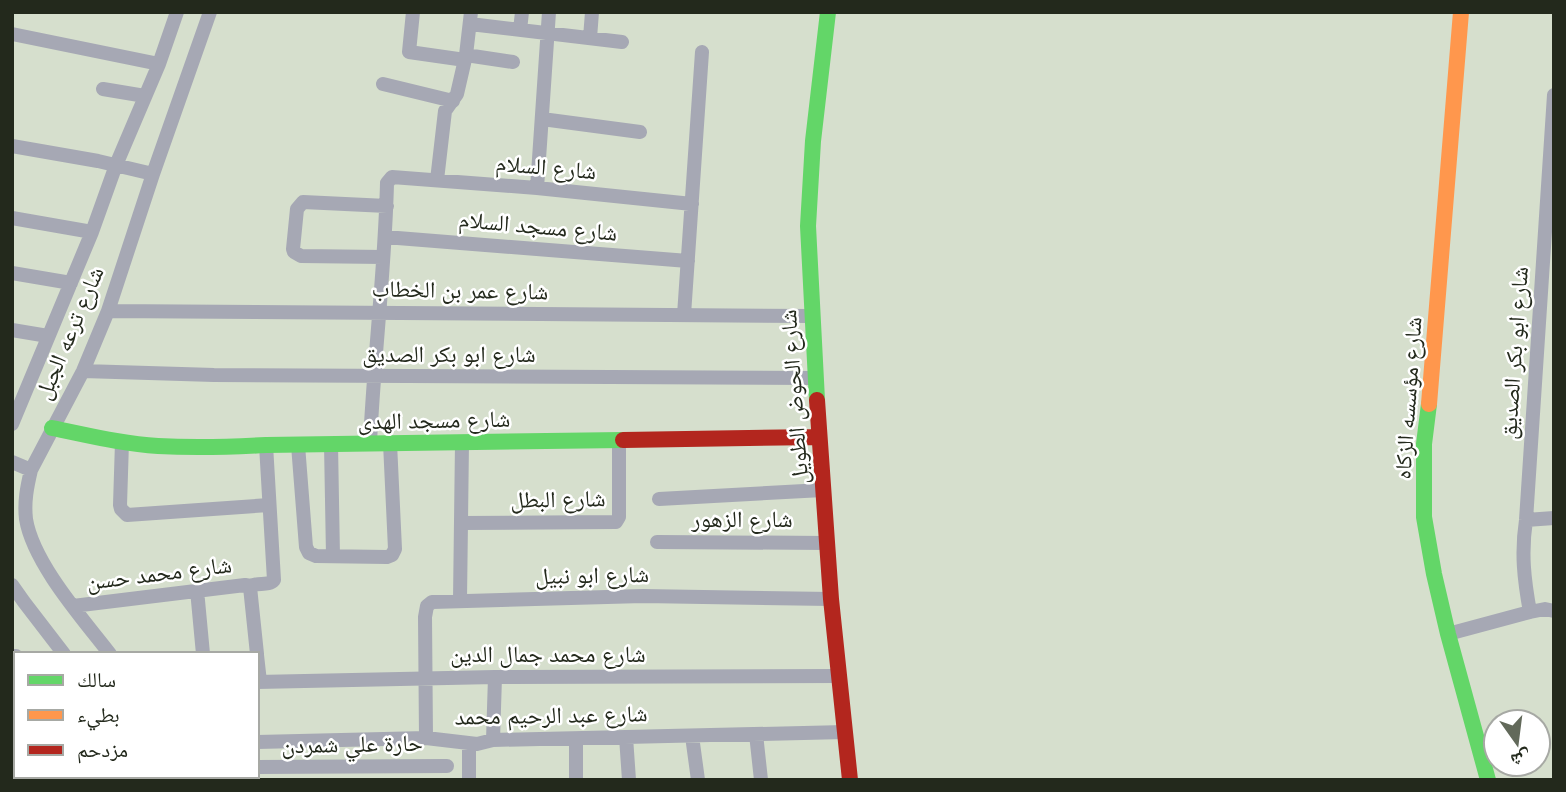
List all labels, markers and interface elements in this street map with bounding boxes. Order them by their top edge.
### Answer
street label: شارع السلام [494,150,597,187]
street label: شارع مسجد السلام [457,206,619,249]
street label: شارع ترعه الجبل [29,263,110,404]
street label: شارع ابو بكر الصديق [1495,266,1535,441]
street label: شارع عمر بن الخطاب [371,275,549,307]
street label: شارع الحوض الطويل [775,309,815,485]
street label: شارع مؤسسه الزكاه [1389,316,1429,480]
street label: شارع ابو بكر الصديق [362,341,536,369]
street label: شارع مسجد الهدى [357,406,511,436]
street label: شارع البطل [510,485,606,515]
street label: شارع الزهور [690,506,793,534]
street label: شارع محمد حسن [85,551,233,597]
street label: شارع ابو نبيل [535,561,649,591]
street label: شارع محمد جمال الدين [450,641,646,669]
legend [14,652,259,778]
text: سالك [77,668,116,691]
street label: شارع عبد الرحيم محمد [454,700,648,733]
text: بطيء [77,703,120,731]
north arrow [1482,708,1552,778]
street label: حارة علي شمردن [281,730,423,764]
text: مزدحم [77,738,128,764]
text: ش [1508,745,1533,772]

